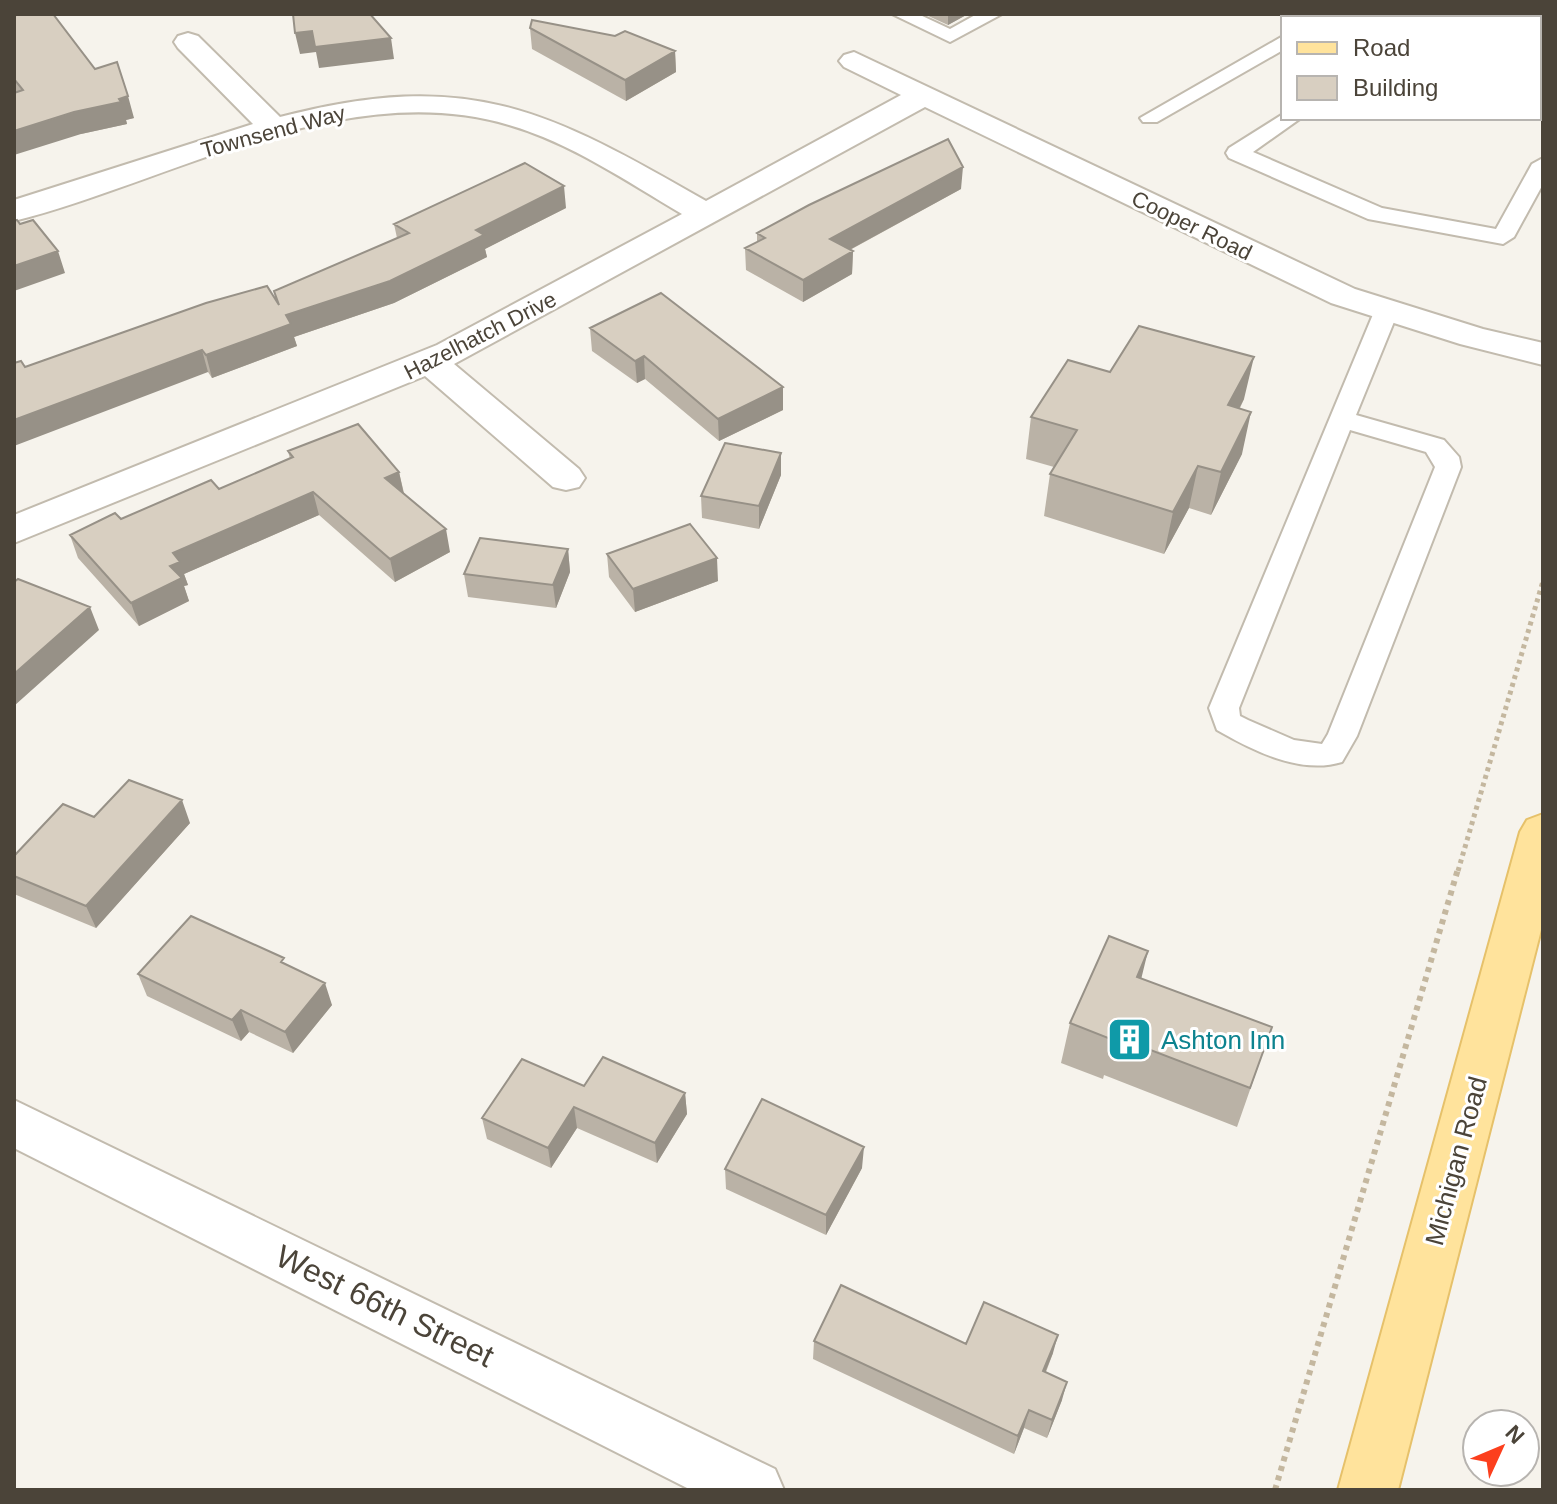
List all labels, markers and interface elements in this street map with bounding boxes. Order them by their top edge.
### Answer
legend [1281,16,1541,120]
text: Road [1353,34,1410,61]
text: Building [1353,74,1438,101]
street label: Townsend Way [198,100,348,163]
street label: Cooper Road [1127,186,1256,265]
street label: Hazelhatch Drive [400,286,561,385]
building icon: Ashton Inn [1106,1016,1154,1064]
place label: Ashton Inn [1161,1025,1285,1055]
street label: Michigan Road [1419,1073,1493,1249]
street label: West 66th Street [270,1238,500,1374]
north arrow [1461,1408,1541,1488]
text: N [1501,1420,1530,1449]

